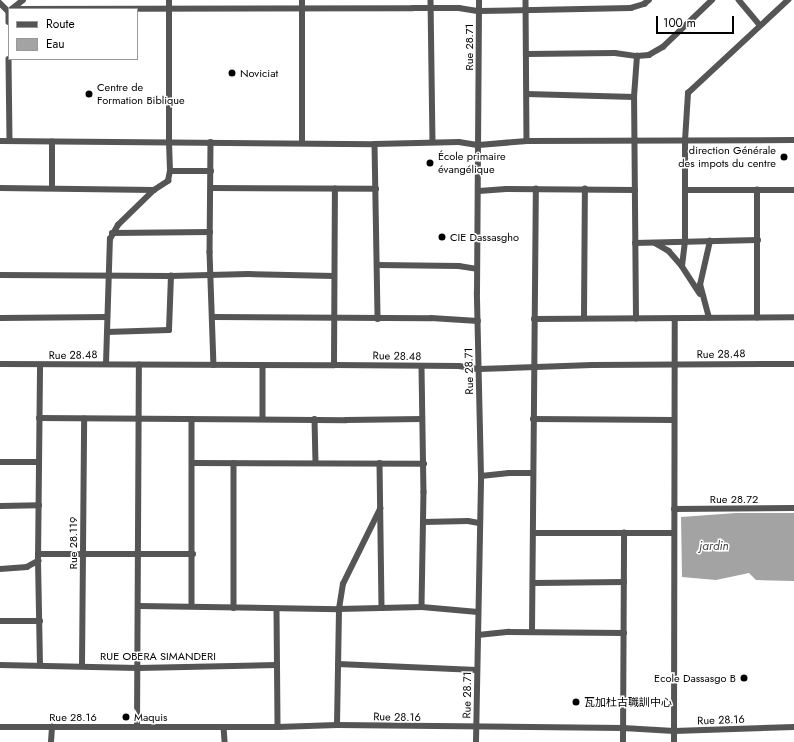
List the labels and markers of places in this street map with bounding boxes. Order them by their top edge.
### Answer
place label: Noviciat [240,66,278,80]
marker: Noviciat [227,68,237,78]
place label: Centre de Formation Biblique [97,81,185,107]
marker: Centre de Formation Biblique [84,89,94,99]
place label: direction Générale des impots du centre [678,144,776,170]
place label: École primaire évangélique [438,150,506,176]
marker: direction Générale des impots du centre [779,152,789,162]
marker: École primaire évangélique [425,158,435,168]
place label: CIE Dassasgho [450,230,519,244]
marker: CIE Dassasgho [437,232,447,242]
place label: Ecole Dassasgo B [654,671,736,685]
marker: Ecole Dassasgo B [739,673,749,683]
place label: 瓦加杜古職訓中心 [584,695,672,709]
marker: 瓦加杜古職訓中心 [571,697,581,707]
place label: Maquis [134,710,168,724]
marker: Maquis [121,712,131,722]

